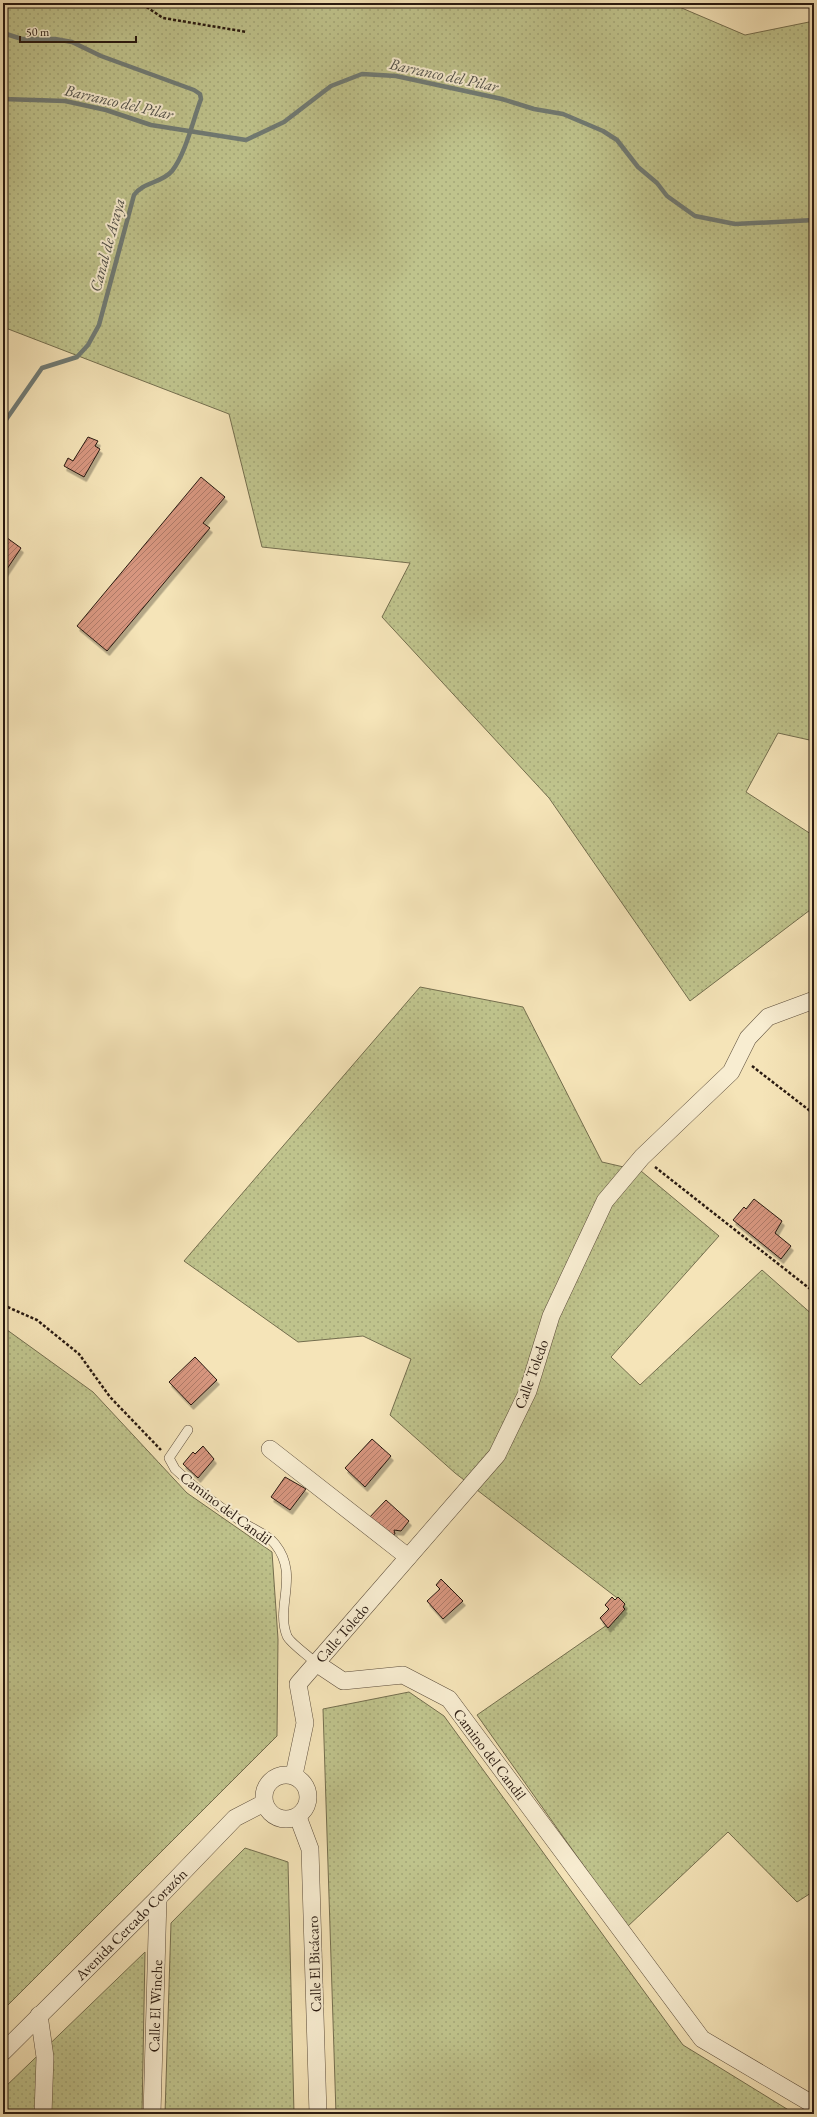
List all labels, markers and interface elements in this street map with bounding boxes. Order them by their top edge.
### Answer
scale bar [20,18,136,44]
text: 50 m [26,24,50,40]
water label: Barranco del Pilar [387,53,501,97]
water label: Barranco del Pilar [62,79,176,125]
water label: Canal de Araya [84,196,130,294]
street label: Calle Toledo [510,1337,552,1411]
street label: Camino del Candil [176,1467,276,1549]
street label: Calle Toledo [311,1599,373,1667]
street label: Camino del Candil [449,1704,531,1804]
street label: Avenida Cercado Corazón [70,1864,191,1985]
street label: Calle El Bicácaro [303,1915,325,2013]
street label: Calle El Winche [144,1959,166,2053]

